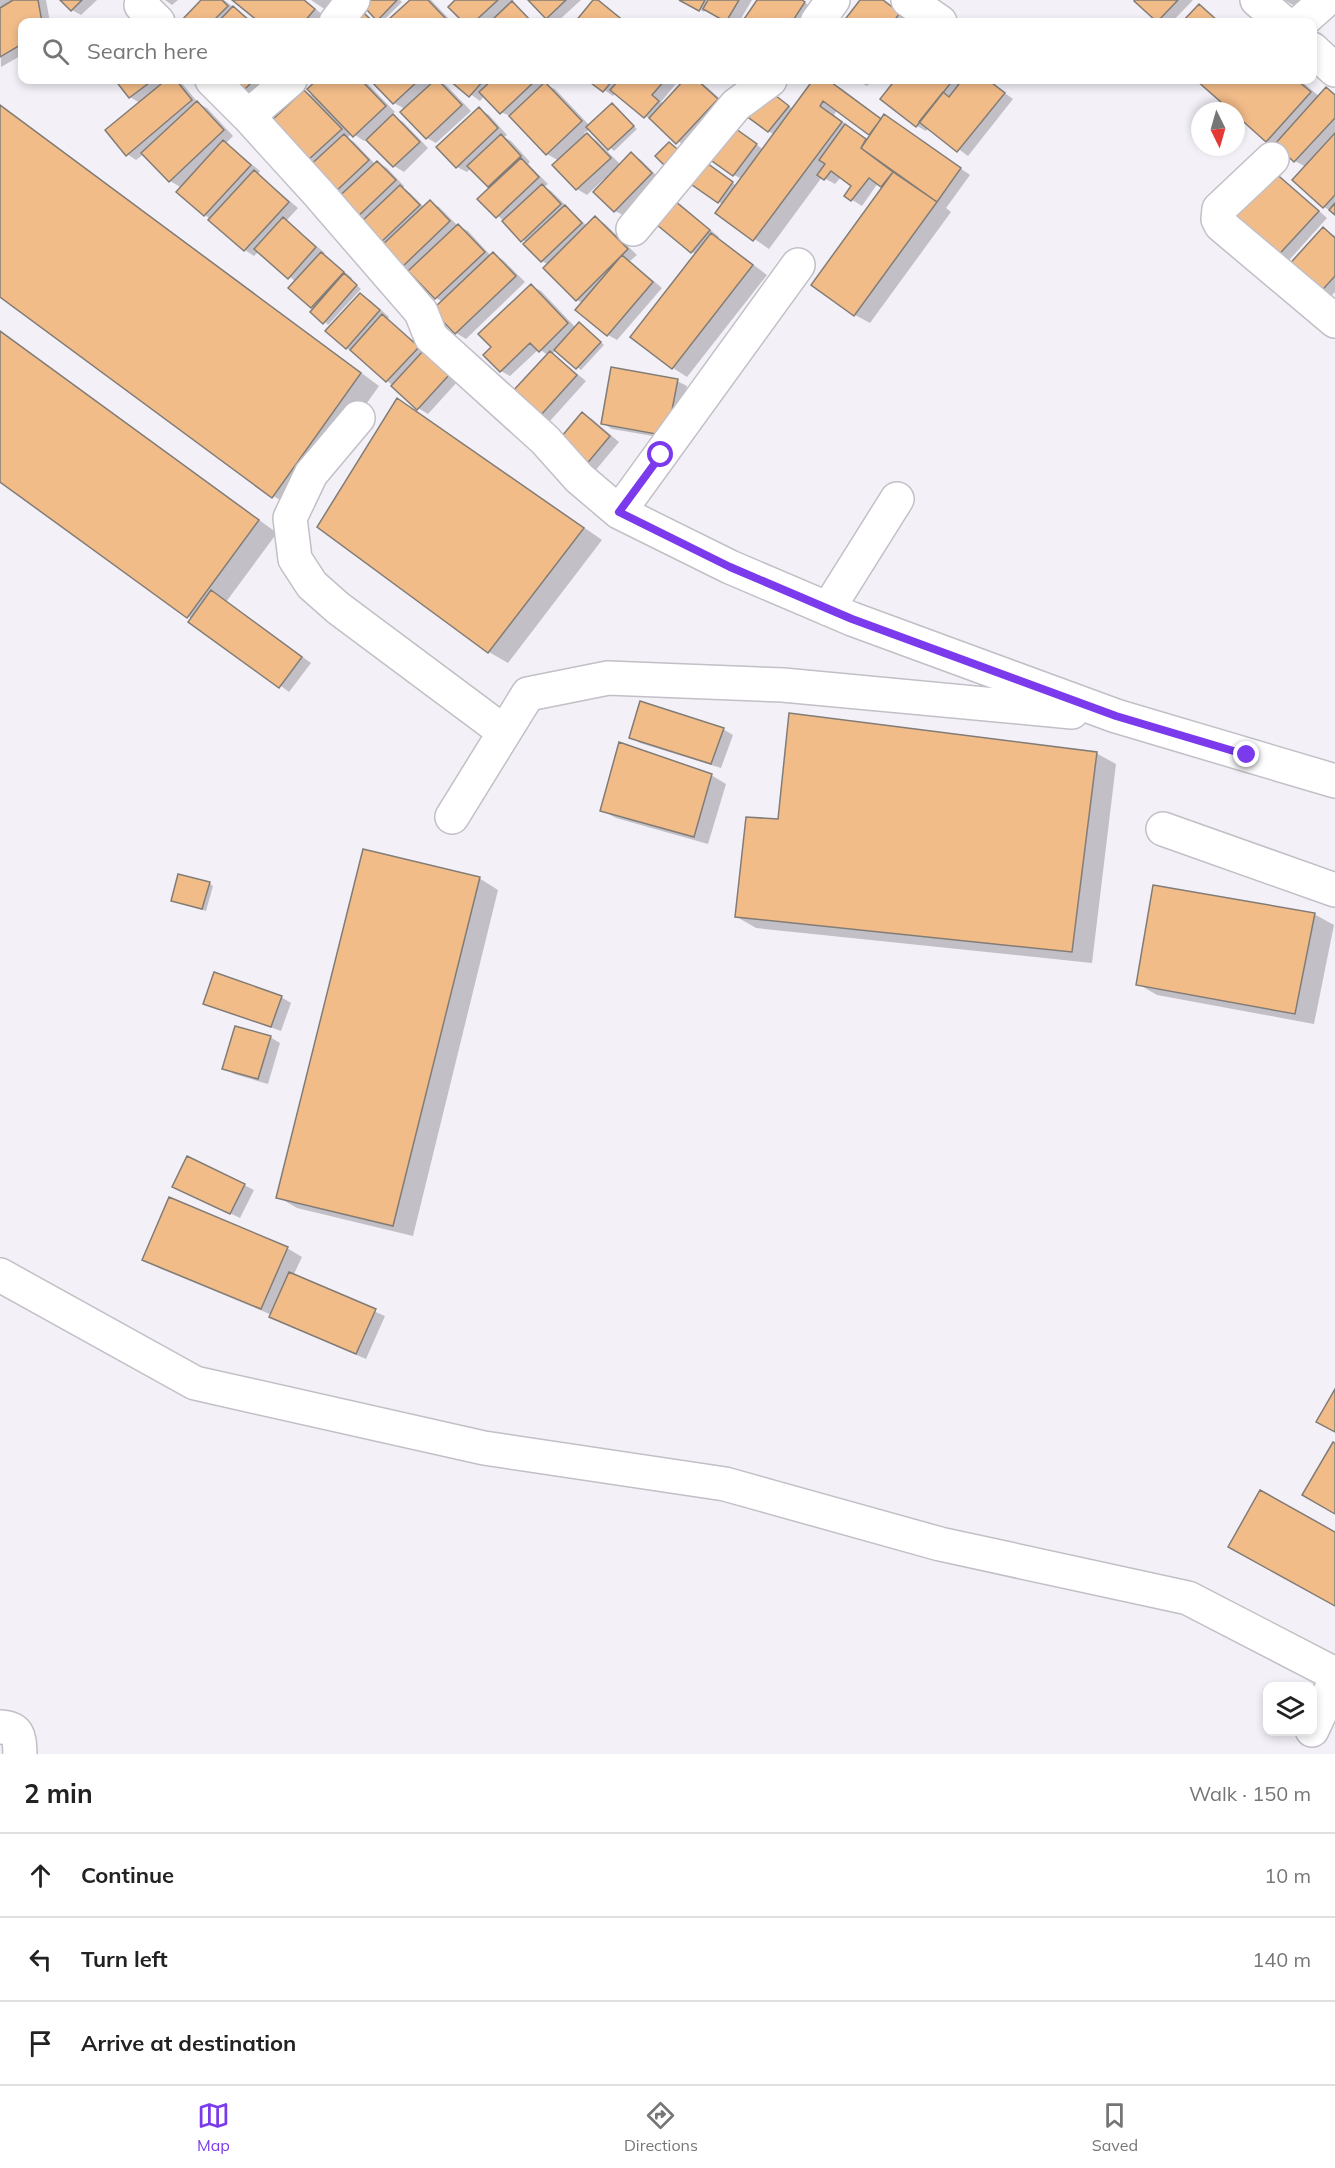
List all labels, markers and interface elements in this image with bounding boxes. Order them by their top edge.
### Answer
search box [18,18,1317,84]
icon: search [39,35,72,68]
text: Search here [87,37,208,65]
north arrow [1191,102,1245,156]
route start [647,441,673,467]
route end [1233,741,1259,767]
map controls [1263,1682,1317,1736]
button: layers [1263,1682,1317,1736]
text: 2 min [24,1777,93,1810]
text: Walk · 150 m [1189,1781,1311,1806]
icon: ahead [24,1859,57,1892]
text: Continue [81,1861,174,1889]
text: 10 m [1264,1863,1311,1888]
icon: left [24,1943,57,1976]
text: Turn left [81,1945,168,1973]
text: 140 m [1252,1947,1311,1972]
icon: arrive [24,2027,57,2060]
text: Arrive at destination [81,2029,296,2057]
tab: Map [197,2099,230,2155]
tab: Directions [624,2099,698,2155]
tab: Saved [1092,2099,1138,2155]

